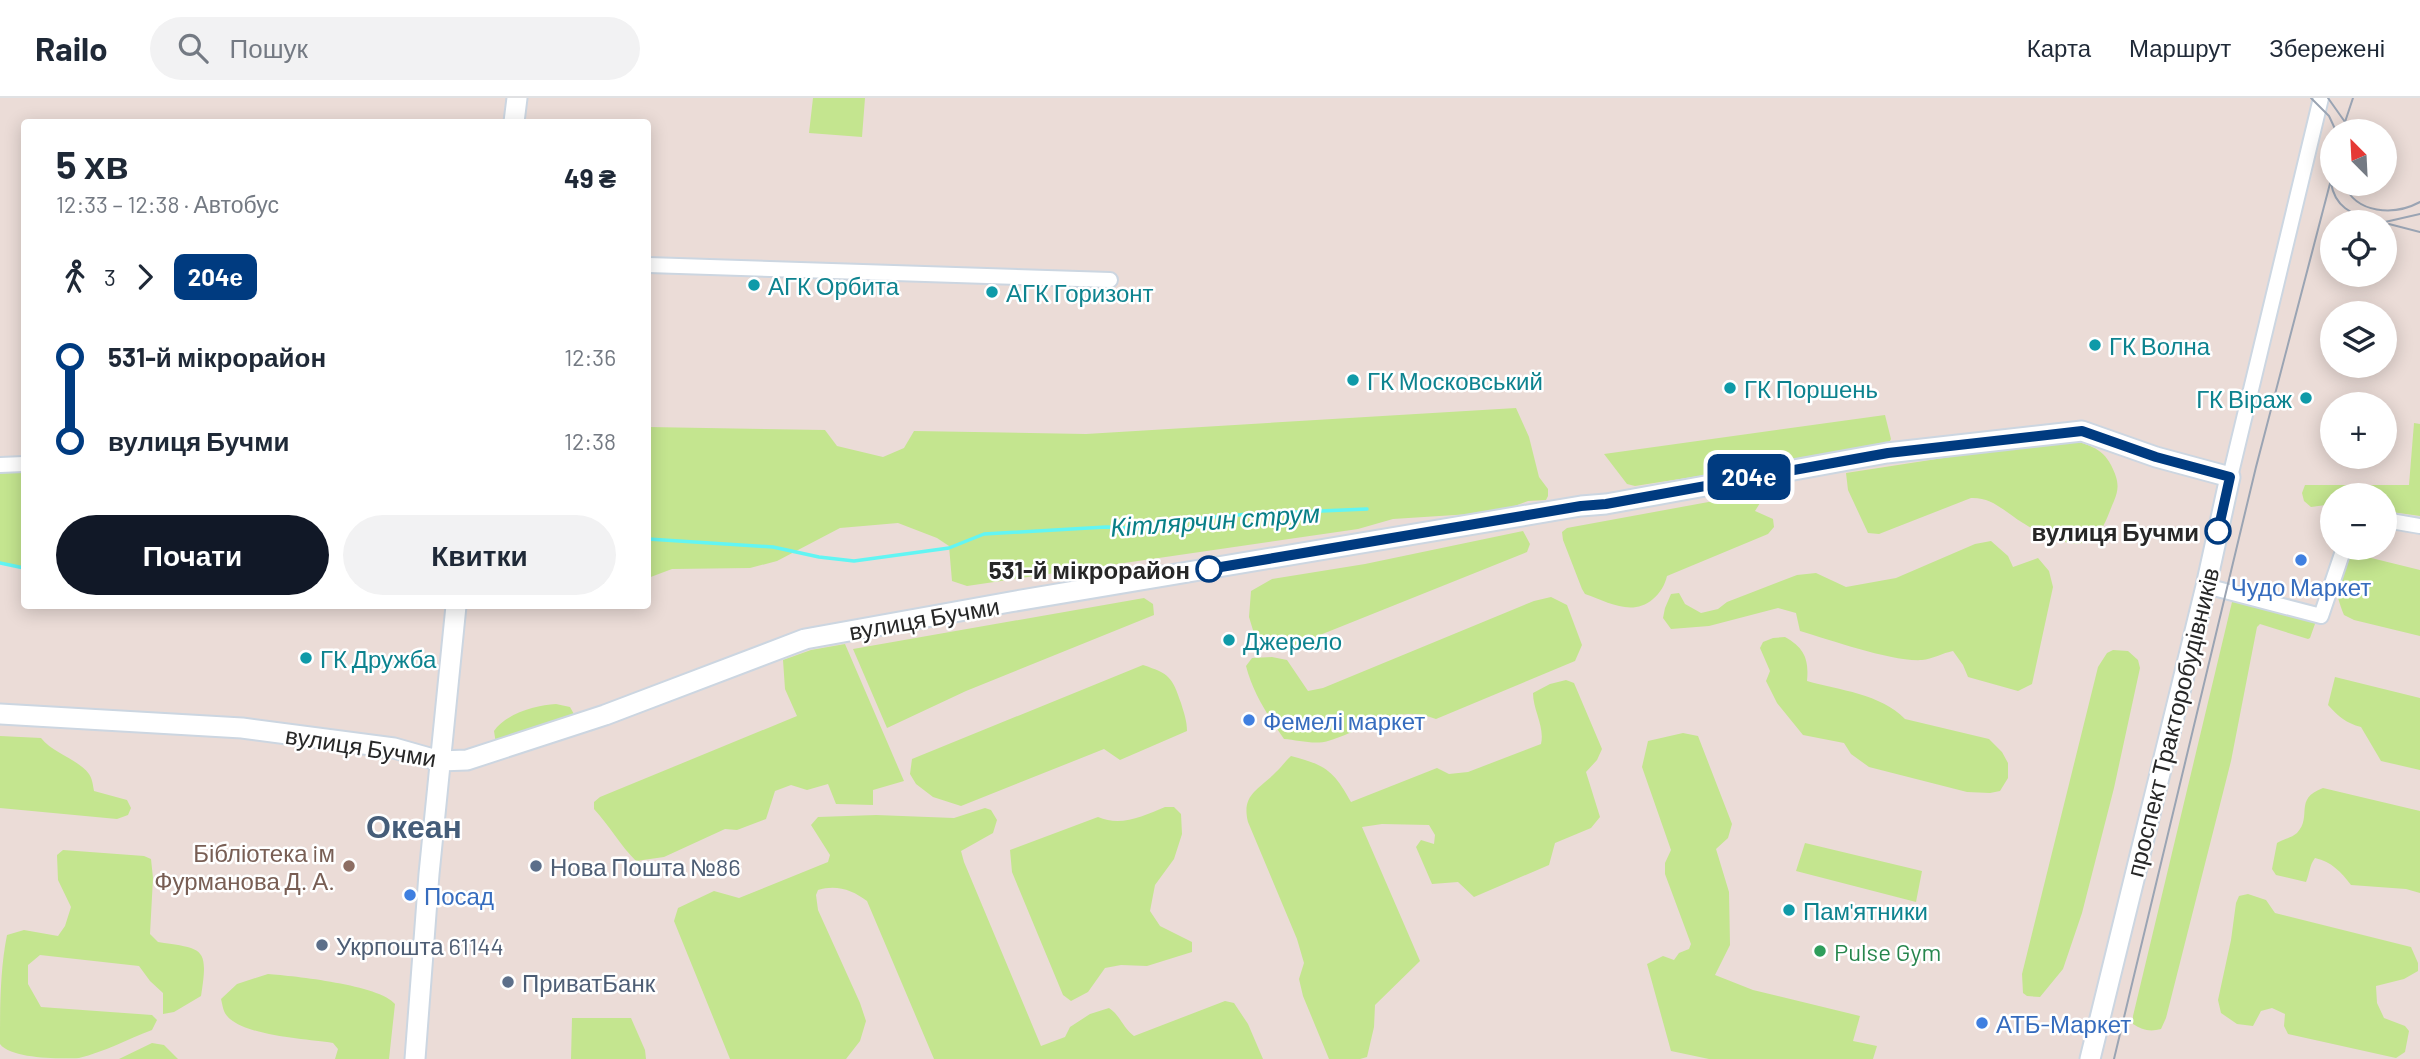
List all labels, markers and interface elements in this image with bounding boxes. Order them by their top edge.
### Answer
search box [150,17,640,80]
text: Railo [35,28,108,68]
icon: search [174,29,212,67]
text: Пошук [230,32,308,63]
text: Карта [2027,33,2091,62]
text: Маршрут [2129,33,2231,62]
text: Збережені [2269,33,2385,62]
north arrow [2320,119,2398,196]
map controls [2320,119,2397,560]
text: 5 хв [56,141,129,187]
text: 49 ₴ [564,162,616,193]
text: 12:33 – 12:38 · Автобус [56,190,279,218]
button: locate [2320,210,2397,287]
icon: walk [56,258,94,296]
icon: forward [126,258,164,296]
text: 204е [188,262,243,291]
text: 3 [104,263,116,291]
place label: АГК Орбита [768,271,900,300]
marker: АГК Орбита [746,277,762,293]
place label: АГК Горизонт [1006,278,1154,307]
marker: АГК Горизонт [984,284,1000,300]
button: layers [2320,301,2397,378]
place label: ГК Волна [2109,331,2211,360]
marker: ГК Волна [2087,337,2103,353]
text: 531-й мікрорайон [108,341,326,372]
text: 12:36 [564,343,616,371]
place label: ГК Московський [1367,366,1543,395]
marker: ГК Московський [1345,372,1361,388]
place label: ГК Поршень [1744,374,1878,403]
marker: ГК Поршень [1722,380,1738,396]
place label: ГК Віраж [2196,384,2292,413]
marker: ГК Віраж [2298,390,2314,406]
button: + [2320,392,2397,469]
text: вулиця Бучми [108,425,289,456]
text: 12:38 [564,427,616,455]
line badge: 204е [1700,454,1798,500]
text: 204е [1722,462,1777,491]
button: − [2320,483,2397,560]
water label: Кітлярчин струм [1109,496,1321,542]
button: Почати [56,515,329,595]
button: Квитки [343,515,616,595]
place label: вулиця Бучми [2032,517,2199,546]
marker: вулиця Бучми [2205,518,2231,544]
marker: Чудо Маркет [2293,552,2309,568]
place label: 531-й мікрорайон [989,555,1190,584]
marker: 531-й мікрорайон [1196,556,1222,582]
street label: проспект Тракторобудівників [2119,564,2225,880]
place label: Чудо Маркет [2231,572,2371,601]
street label: вулиця Бучми [846,590,1002,646]
place label: Джерело [1243,626,1342,655]
marker: Джерело [1221,632,1237,648]
place label: ГК Дружба [320,644,437,673]
marker: ГК Дружба [298,650,314,666]
place label: Фемелі маркет [1263,706,1425,735]
marker: Фемелі маркет [1241,712,1257,728]
street label: вулиця Бучми [284,720,438,772]
district label: Океан [366,806,462,844]
place label: Бібліотека iм Фурманова Д. А. [154,838,335,895]
place label: Нова Пошта №86 [550,852,741,881]
marker: Бібліотека iм Фурманова Д. А. [341,858,357,874]
marker: Нова Пошта №86 [528,858,544,874]
place label: Посад [424,881,494,910]
marker: Посад [402,887,418,903]
place label: Пам'ятники [1803,896,1928,925]
marker: Пам'ятники [1781,902,1797,918]
place label: Укрпошта 61144 [336,931,504,960]
marker: Укрпошта 61144 [314,937,330,953]
place label: Pulse Gym [1834,937,1941,966]
marker: Pulse Gym [1812,943,1828,959]
place label: ПриватБанк [522,968,656,997]
marker: ПриватБанк [500,974,516,990]
place label: АТБ-Маркет [1996,1009,2131,1038]
marker: АТБ-Маркет [1974,1015,1990,1031]

